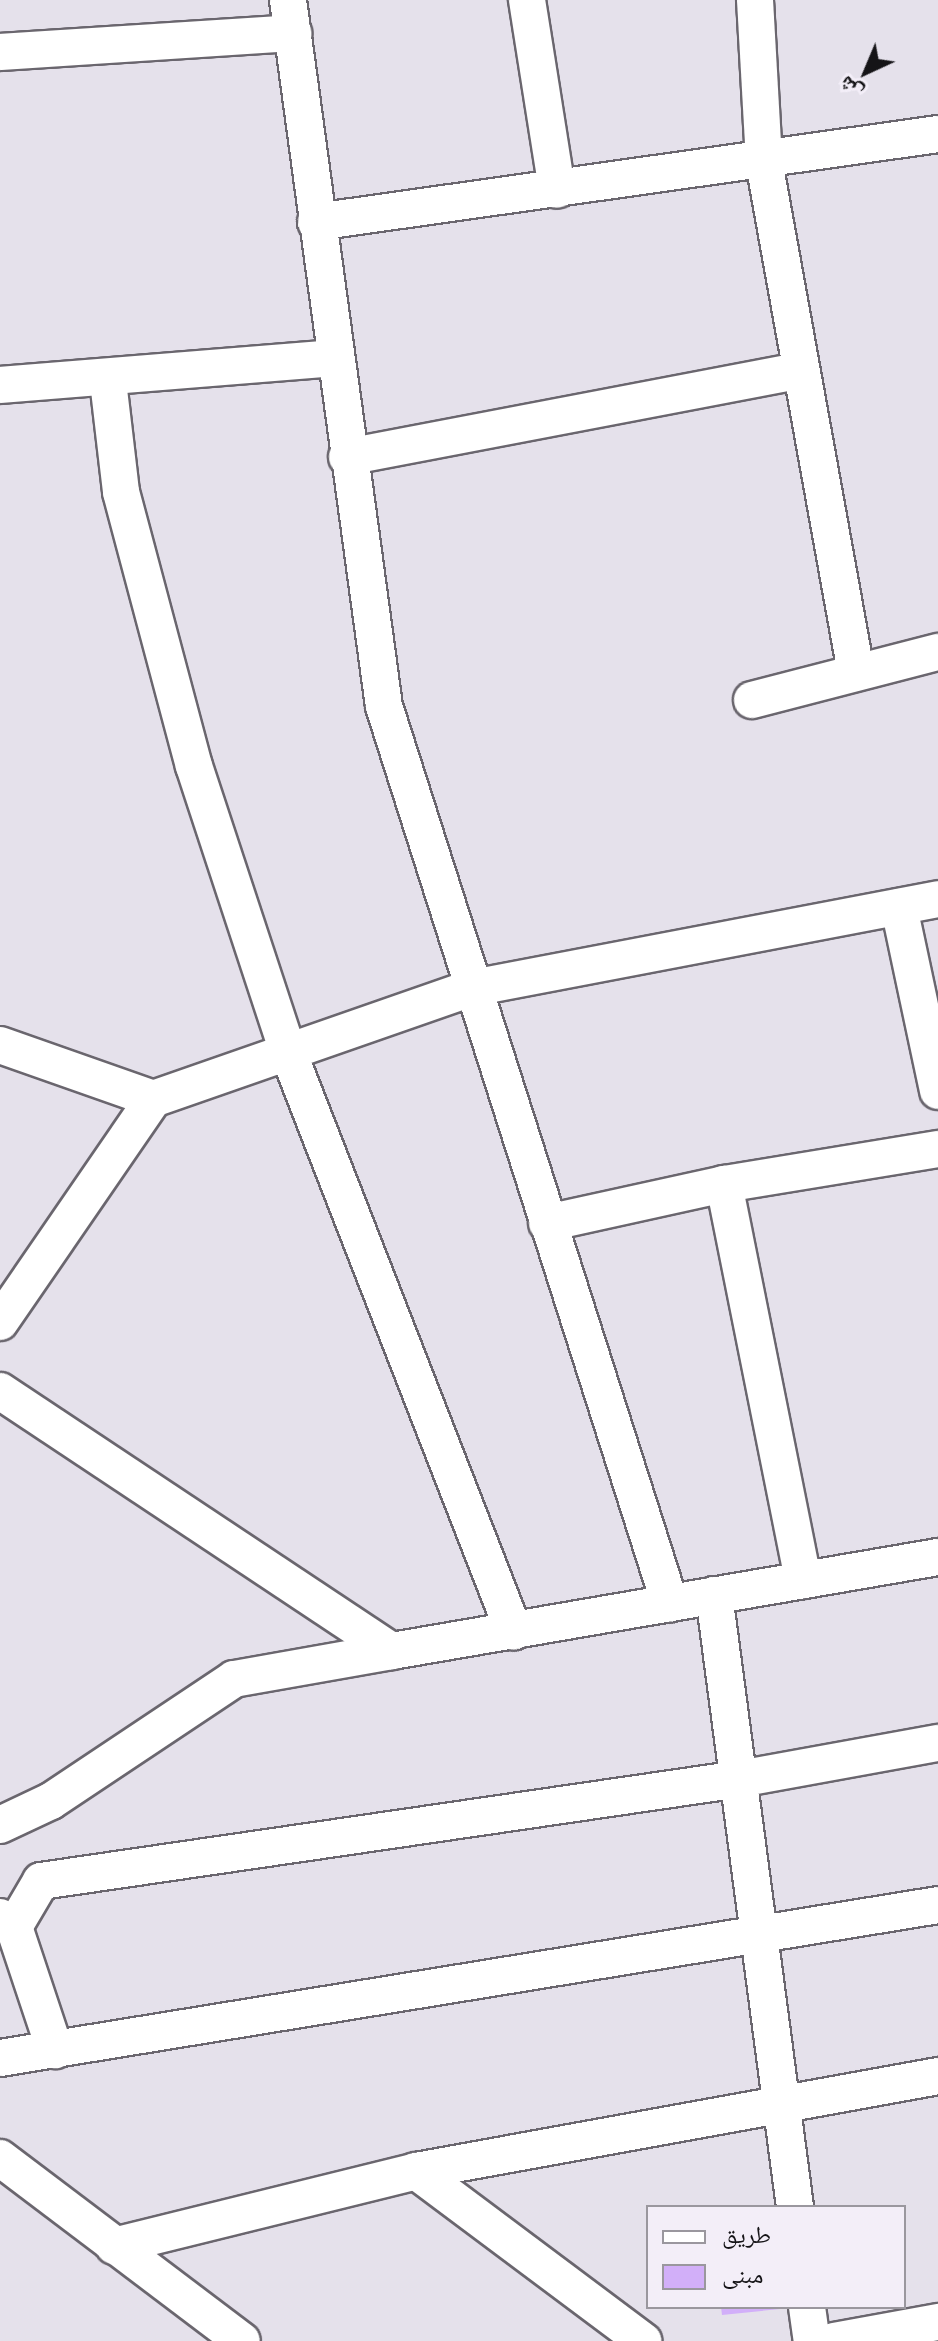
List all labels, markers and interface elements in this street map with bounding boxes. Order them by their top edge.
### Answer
north arrow [826,32,906,112]
text: ش [831,70,868,108]
legend [646,2205,906,2309]
text: طريق [722,2217,771,2250]
text: مبنى [722,2257,763,2290]

